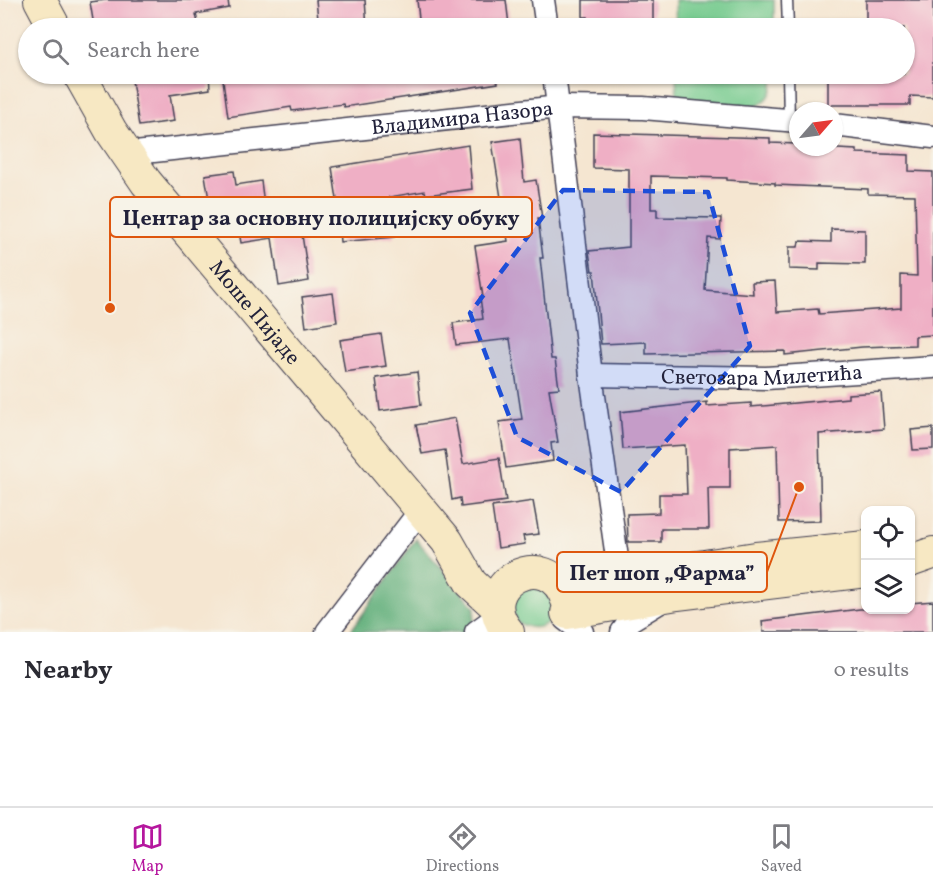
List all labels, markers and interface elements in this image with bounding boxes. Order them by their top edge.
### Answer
search box [18,18,915,84]
icon: search [39,35,72,68]
text: Search here [87,36,200,67]
street label: Владимира Назора [370,95,555,143]
north arrow [789,102,843,156]
callout: Центар за основну полицијску обуку [110,197,532,237]
text: Центар за основну полицијску обуку [122,204,520,235]
street label: Моше Пијаде [201,254,306,372]
street label: Светозара Милетића [661,359,864,394]
map controls [861,506,915,614]
button: locate [861,506,915,560]
callout: Пет шоп „Фарма” [557,552,767,592]
text: Пет шоп „Фарма” [569,559,755,590]
button: layers [861,560,915,614]
text: Nearby [24,653,113,689]
text: 0 results [834,657,909,685]
tab: Map [131,820,164,878]
tab: Directions [426,820,499,878]
tab: Saved [761,820,802,878]

